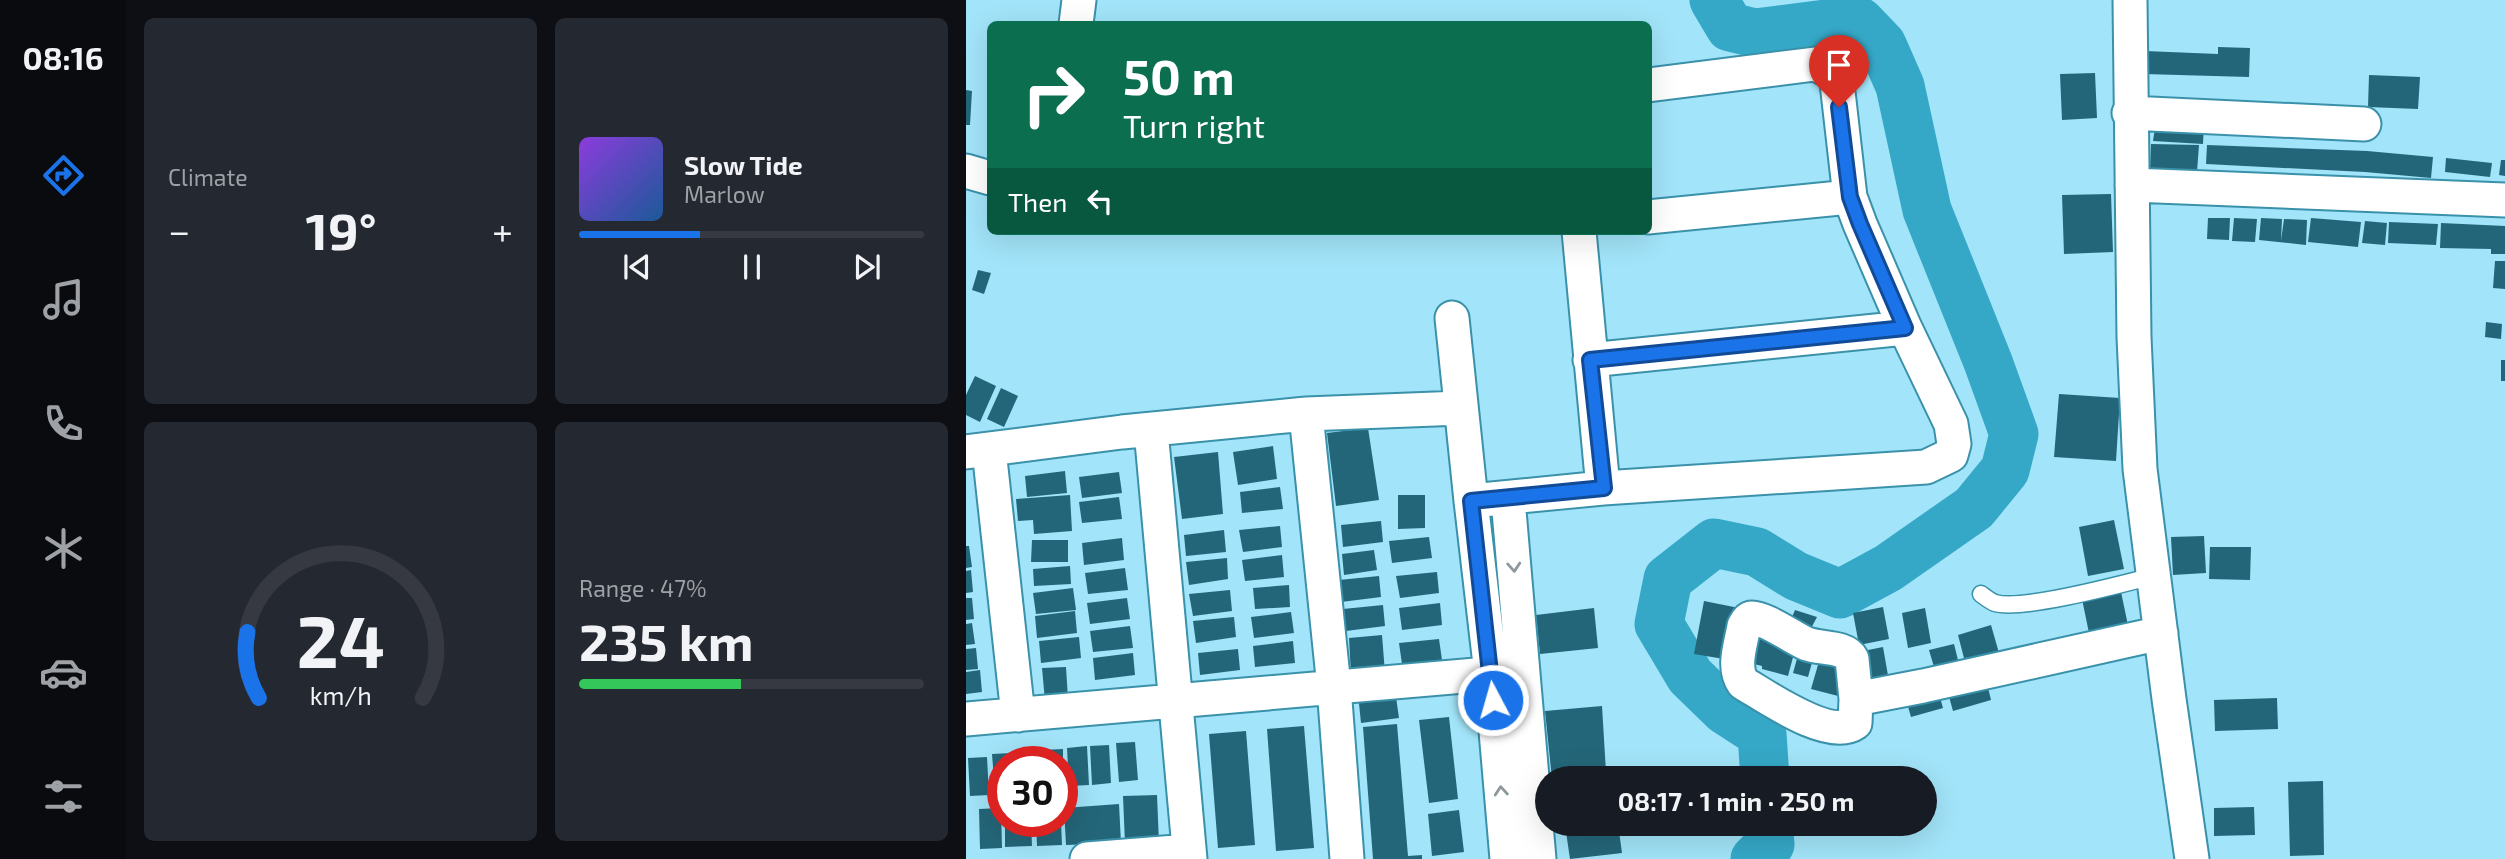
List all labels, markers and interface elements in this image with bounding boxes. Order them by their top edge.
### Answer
pin [1809,35,1869,107]
text: 08:16 [22,38,104,76]
text: 50 m [1123,46,1235,105]
icon: arrive [1820,46,1858,84]
icon: right [1008,49,1099,140]
text: Turn right [1123,106,1265,144]
text: Slow Tide [684,149,803,180]
icon: directions [39,151,88,200]
text: Climate [168,163,248,191]
text: Marlow [684,180,765,208]
icon: left [1081,182,1119,220]
text: Then [1008,186,1067,217]
text: 19° [306,198,377,260]
text: − [168,207,190,253]
text: + [492,207,513,253]
icon: previous [618,248,656,286]
icon: pause [733,248,771,286]
icon: next [848,248,886,286]
icon: music [39,275,88,324]
icon: phone [39,399,88,448]
icon: climate [39,524,88,573]
one-way arrow [1506,561,1521,572]
text: Range · 47% [579,574,706,602]
text: 24 [296,595,385,683]
text: 235 km [579,609,754,671]
icon: car [39,648,88,697]
position arrow [1456,663,1530,737]
text: km/h [309,679,372,709]
speed limit sign: 30 [987,746,1078,837]
icon: filters [39,772,88,821]
one-way arrow [1494,785,1509,796]
text: 08:17 · 1 min · 250 m [1618,785,1854,816]

